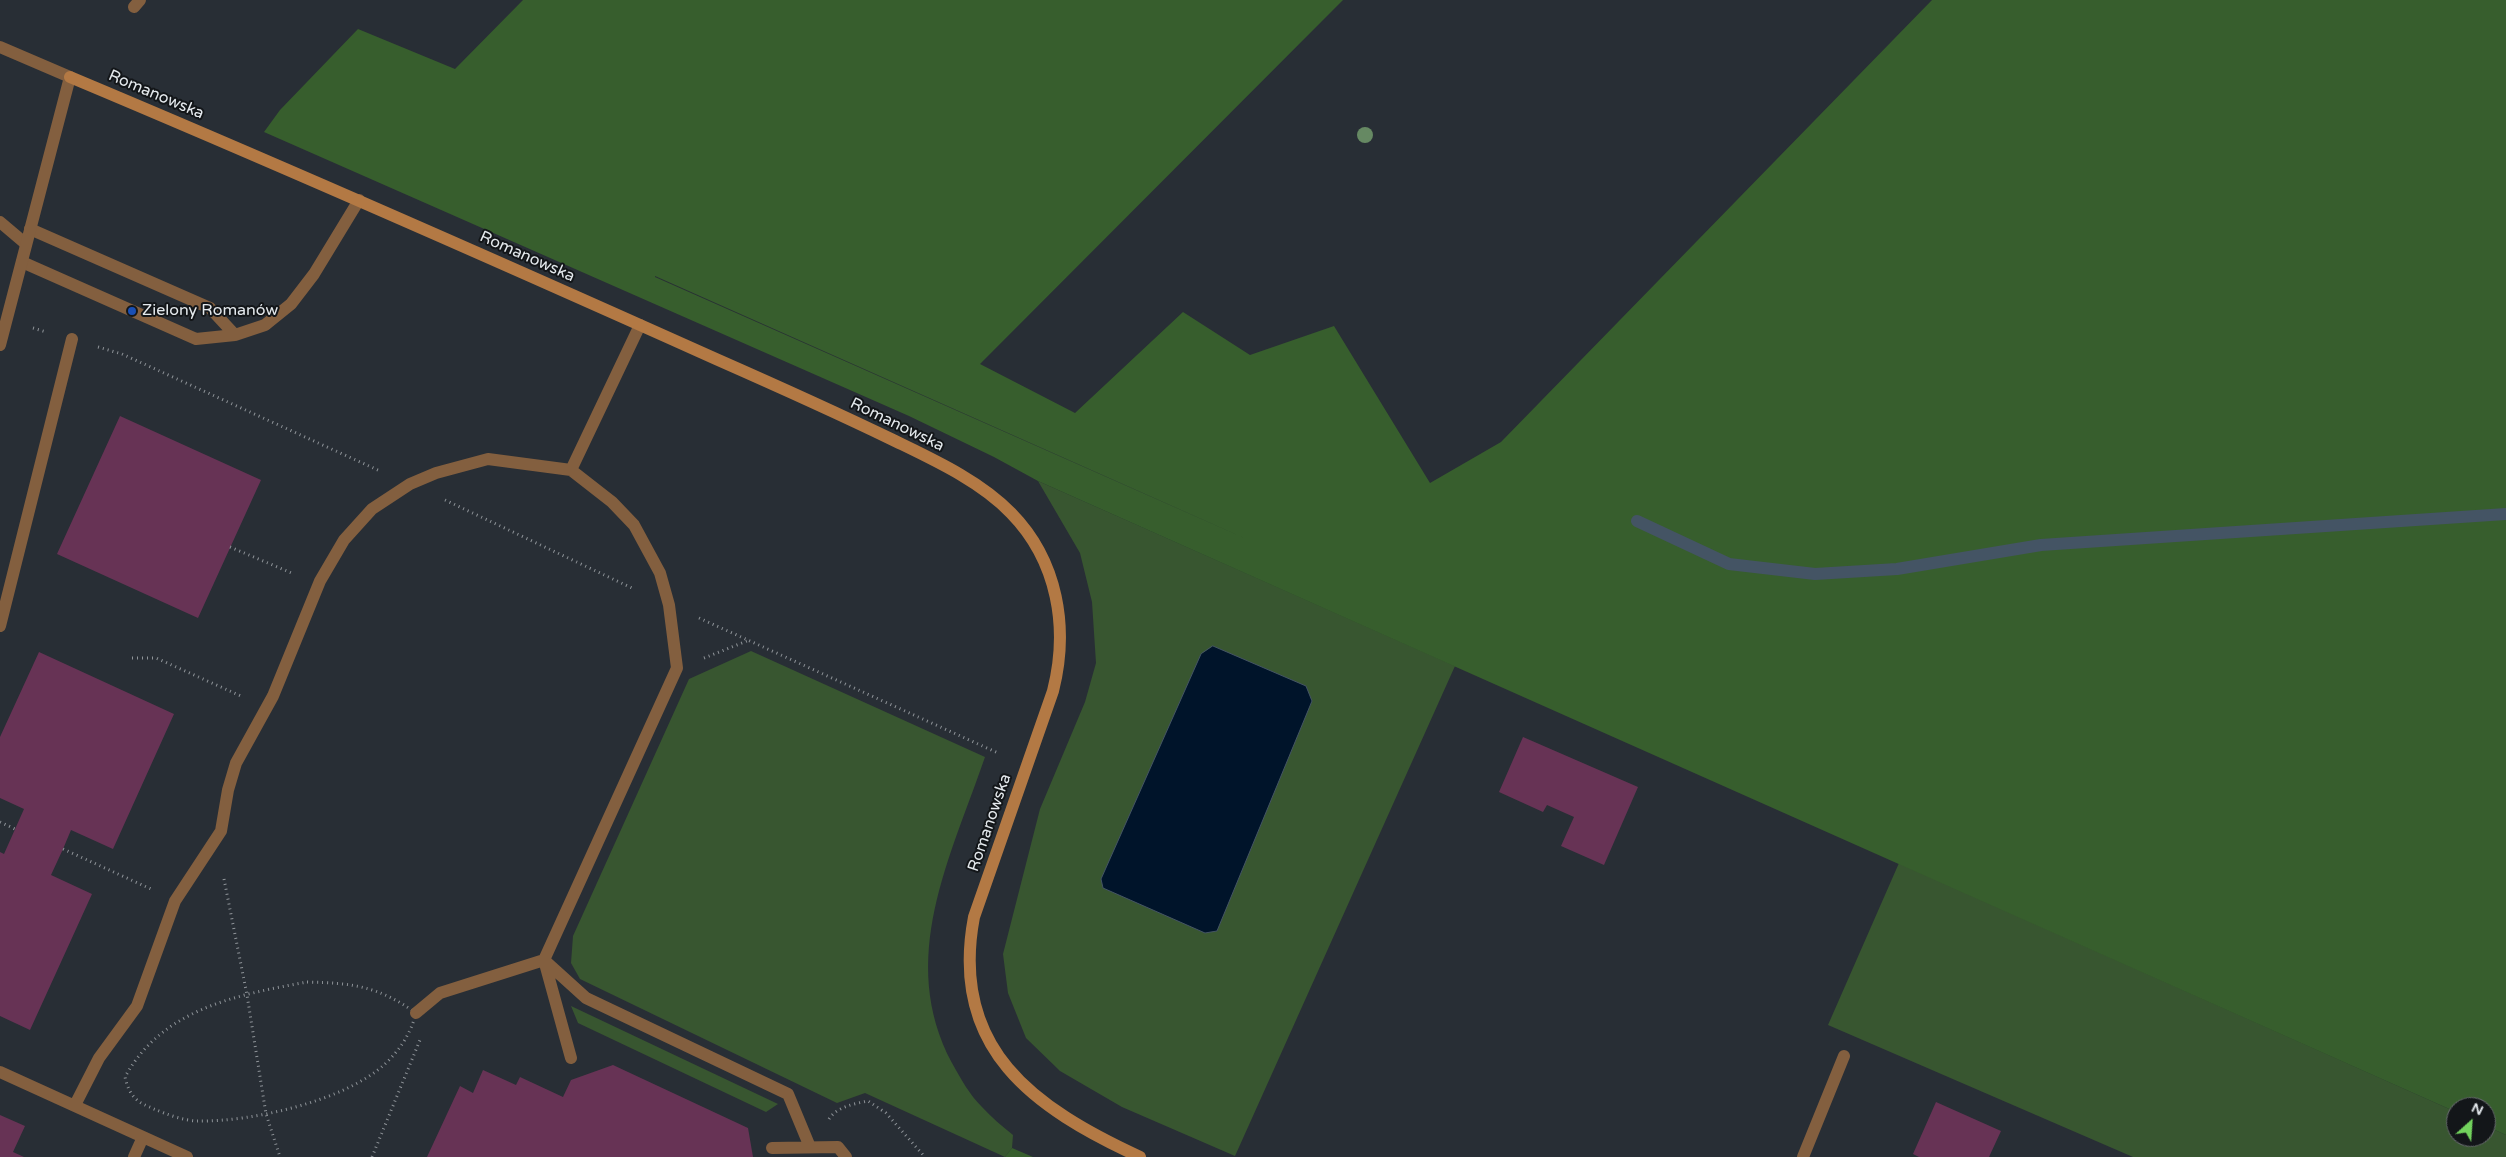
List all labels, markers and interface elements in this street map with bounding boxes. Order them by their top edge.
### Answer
street label: Romanowska [105,66,207,124]
street label: Romanowska [476,227,578,287]
place label: Zielony Romanów [142,301,278,321]
marker: Zielony Romanów [126,305,138,317]
street label: Romanowska [847,394,947,456]
street label: Romanowska [964,772,1016,874]
north arrow [2446,1097,2496,1147]
text: N [2469,1099,2486,1119]

